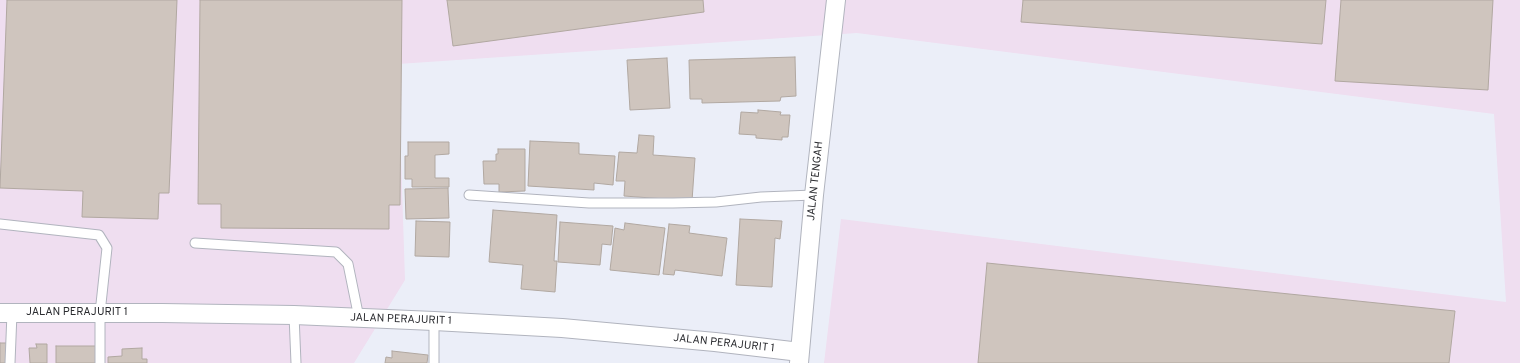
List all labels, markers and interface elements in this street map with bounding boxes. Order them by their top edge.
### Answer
street label: JALAN TENGAH [805,141,827,221]
street label: JALAN PERAJURIT 1 [26,306,128,320]
street label: JALAN PERAJURIT 1 [350,312,452,328]
street label: JALAN PERAJURIT 1 [673,332,775,356]

